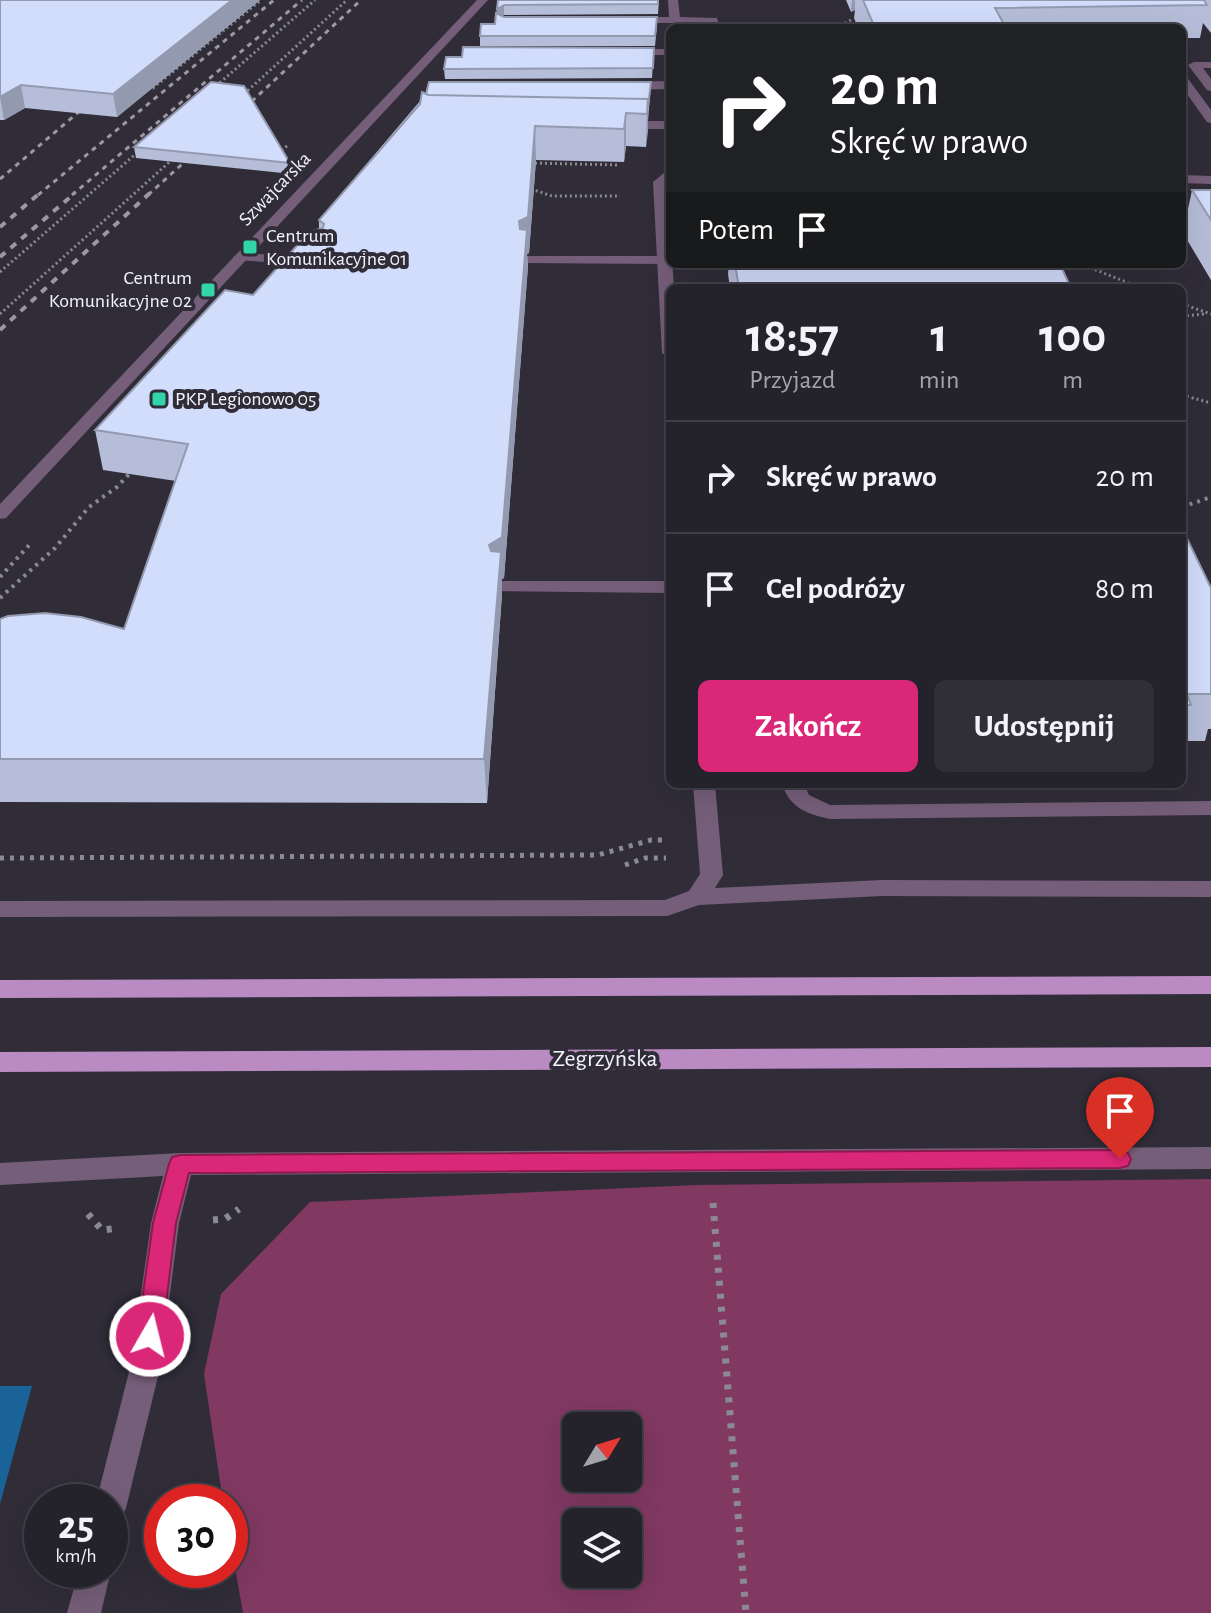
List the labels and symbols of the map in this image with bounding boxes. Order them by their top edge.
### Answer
street label: Szwajcarska [235,148,315,230]
place label: Centrum Komunikacyjne 01 [266,226,407,269]
marker: Centrum Komunikacyjne 01 [241,238,259,256]
place label: Centrum Komunikacyjne 02 [49,268,192,311]
marker: Centrum Komunikacyjne 02 [199,281,217,299]
place label: PKP Legionowo 05 [175,389,316,409]
marker: PKP Legionowo 05 [150,390,168,408]
street label: Zegrzyńska [552,1047,658,1071]
pin [1086,1077,1154,1159]
position arrow [108,1294,192,1378]
north arrow [562,1412,642,1492]
speed limit sign: 30 [144,1484,248,1588]

